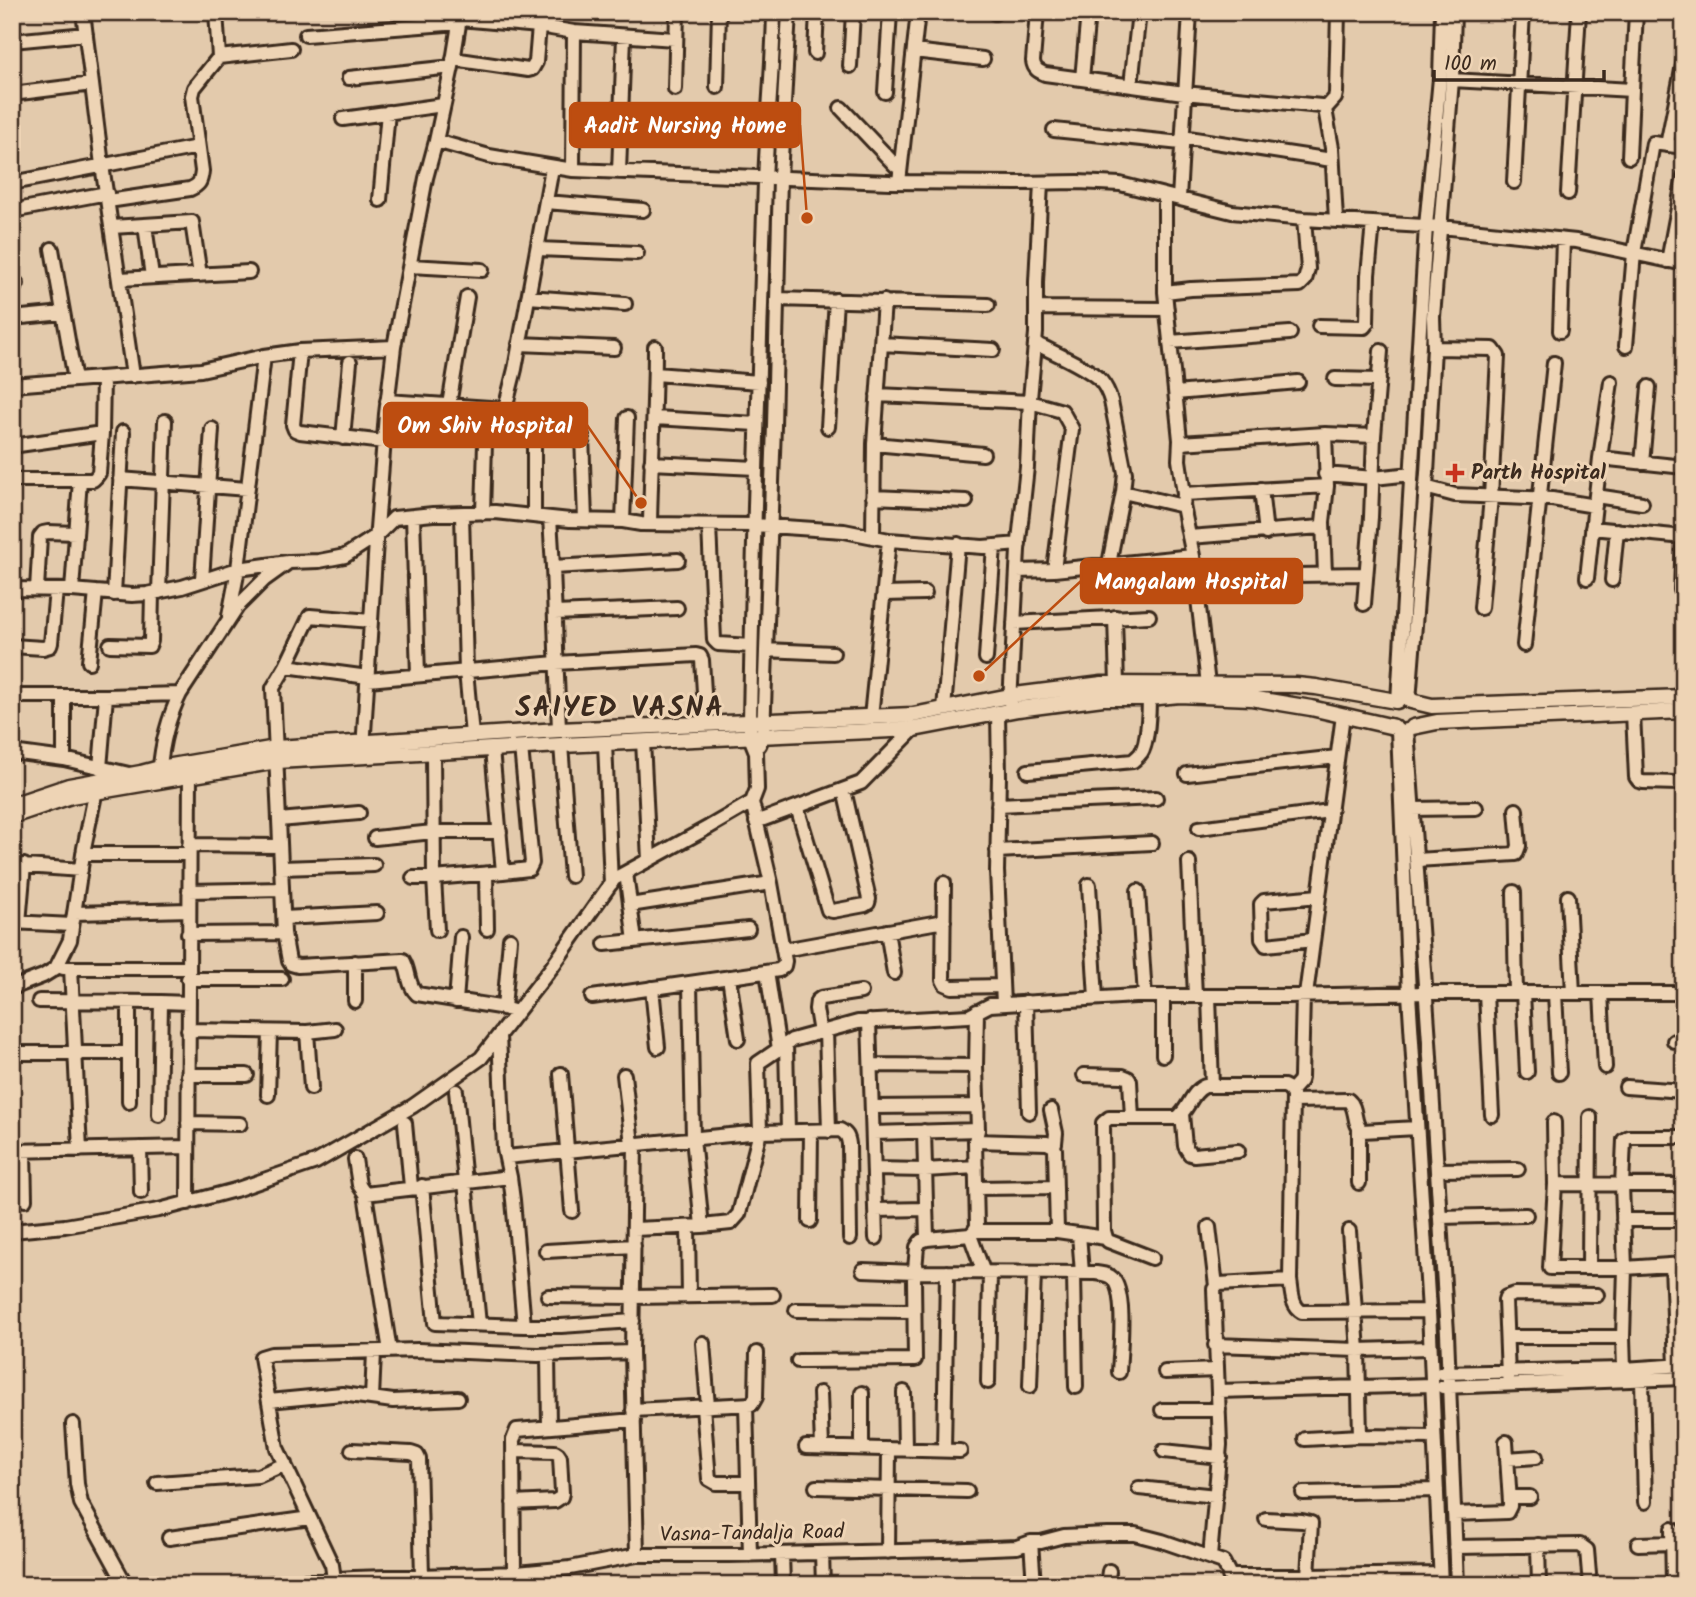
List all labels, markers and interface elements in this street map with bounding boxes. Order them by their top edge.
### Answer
scale bar [1434,38,1603,82]
text: 100 m [1444,48,1497,81]
callout: Aadit Nursing Home [570,103,800,147]
text: Aadit Nursing Home [584,109,786,145]
callout: Om Shiv Hospital [384,403,587,447]
text: Om Shiv Hospital [398,409,573,445]
place label: Parth Hospital [1471,457,1606,490]
marker: Parth Hospital [1445,463,1465,483]
callout: Mangalam Hospital [1081,559,1302,603]
text: Mangalam Hospital [1095,565,1288,601]
district label: SAIYED VASNA [515,686,725,731]
street label: Vasna-Tandalja Road [660,1516,845,1552]

